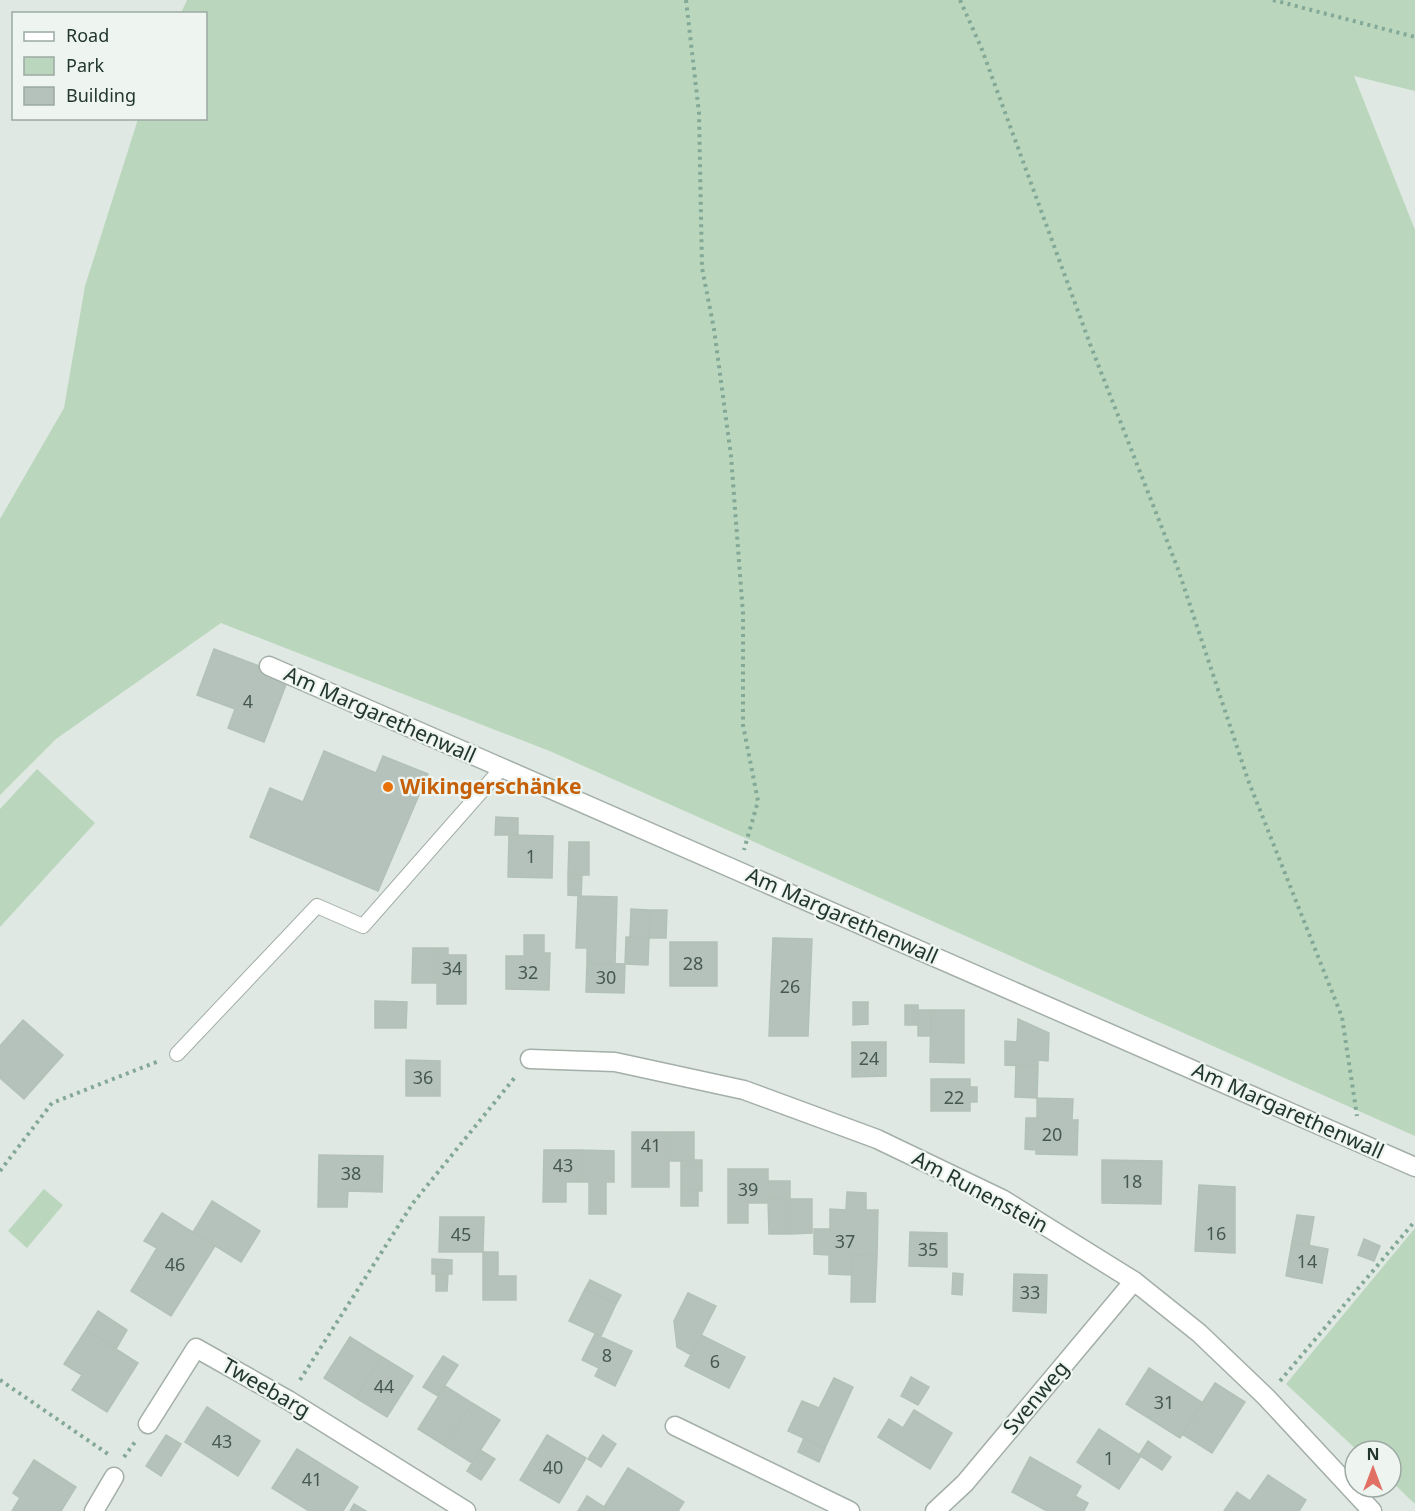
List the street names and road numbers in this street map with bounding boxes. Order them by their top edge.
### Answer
street label: Am Margarethenwall [280,659,481,769]
street label: Am Margarethenwall [742,860,943,970]
street label: Am Margarethenwall [1188,1055,1389,1165]
street label: Am Runenstein [908,1143,1053,1239]
street label: Tweebarg [217,1351,316,1424]
street label: Svenweg [996,1355,1074,1440]

